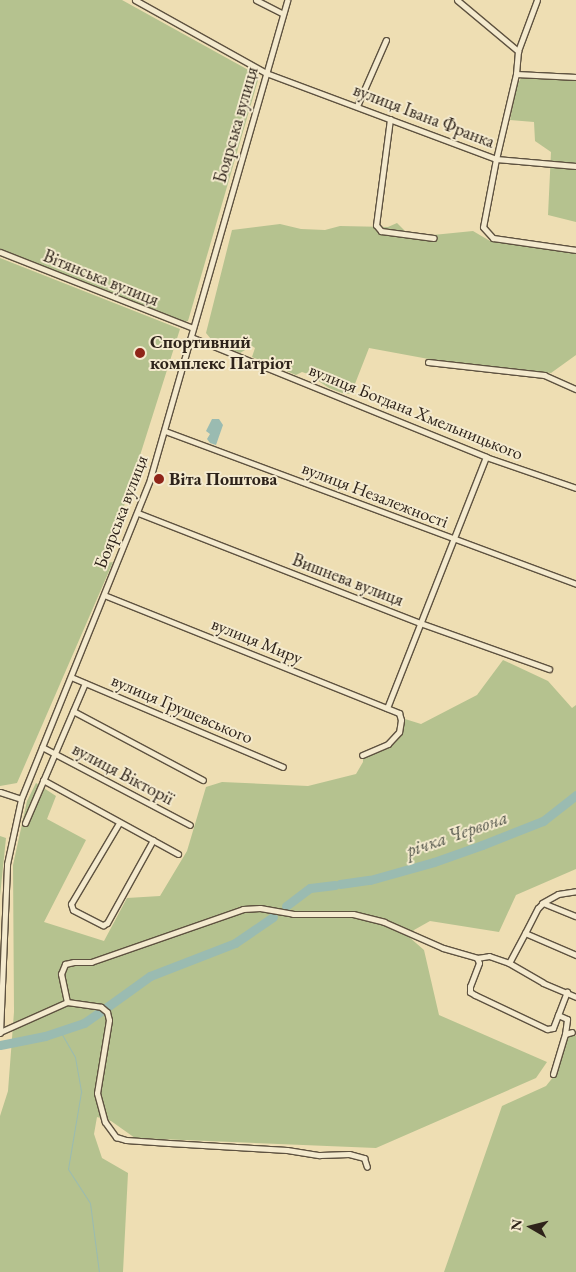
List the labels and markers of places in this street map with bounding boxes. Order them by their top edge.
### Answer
place label: Спортивний комплекс Патріот [150,332,292,374]
marker: Спортивний комплекс Патріот [134,347,146,359]
place label: Віта Поштова [169,468,277,490]
marker: Віта Поштова [153,473,165,485]

